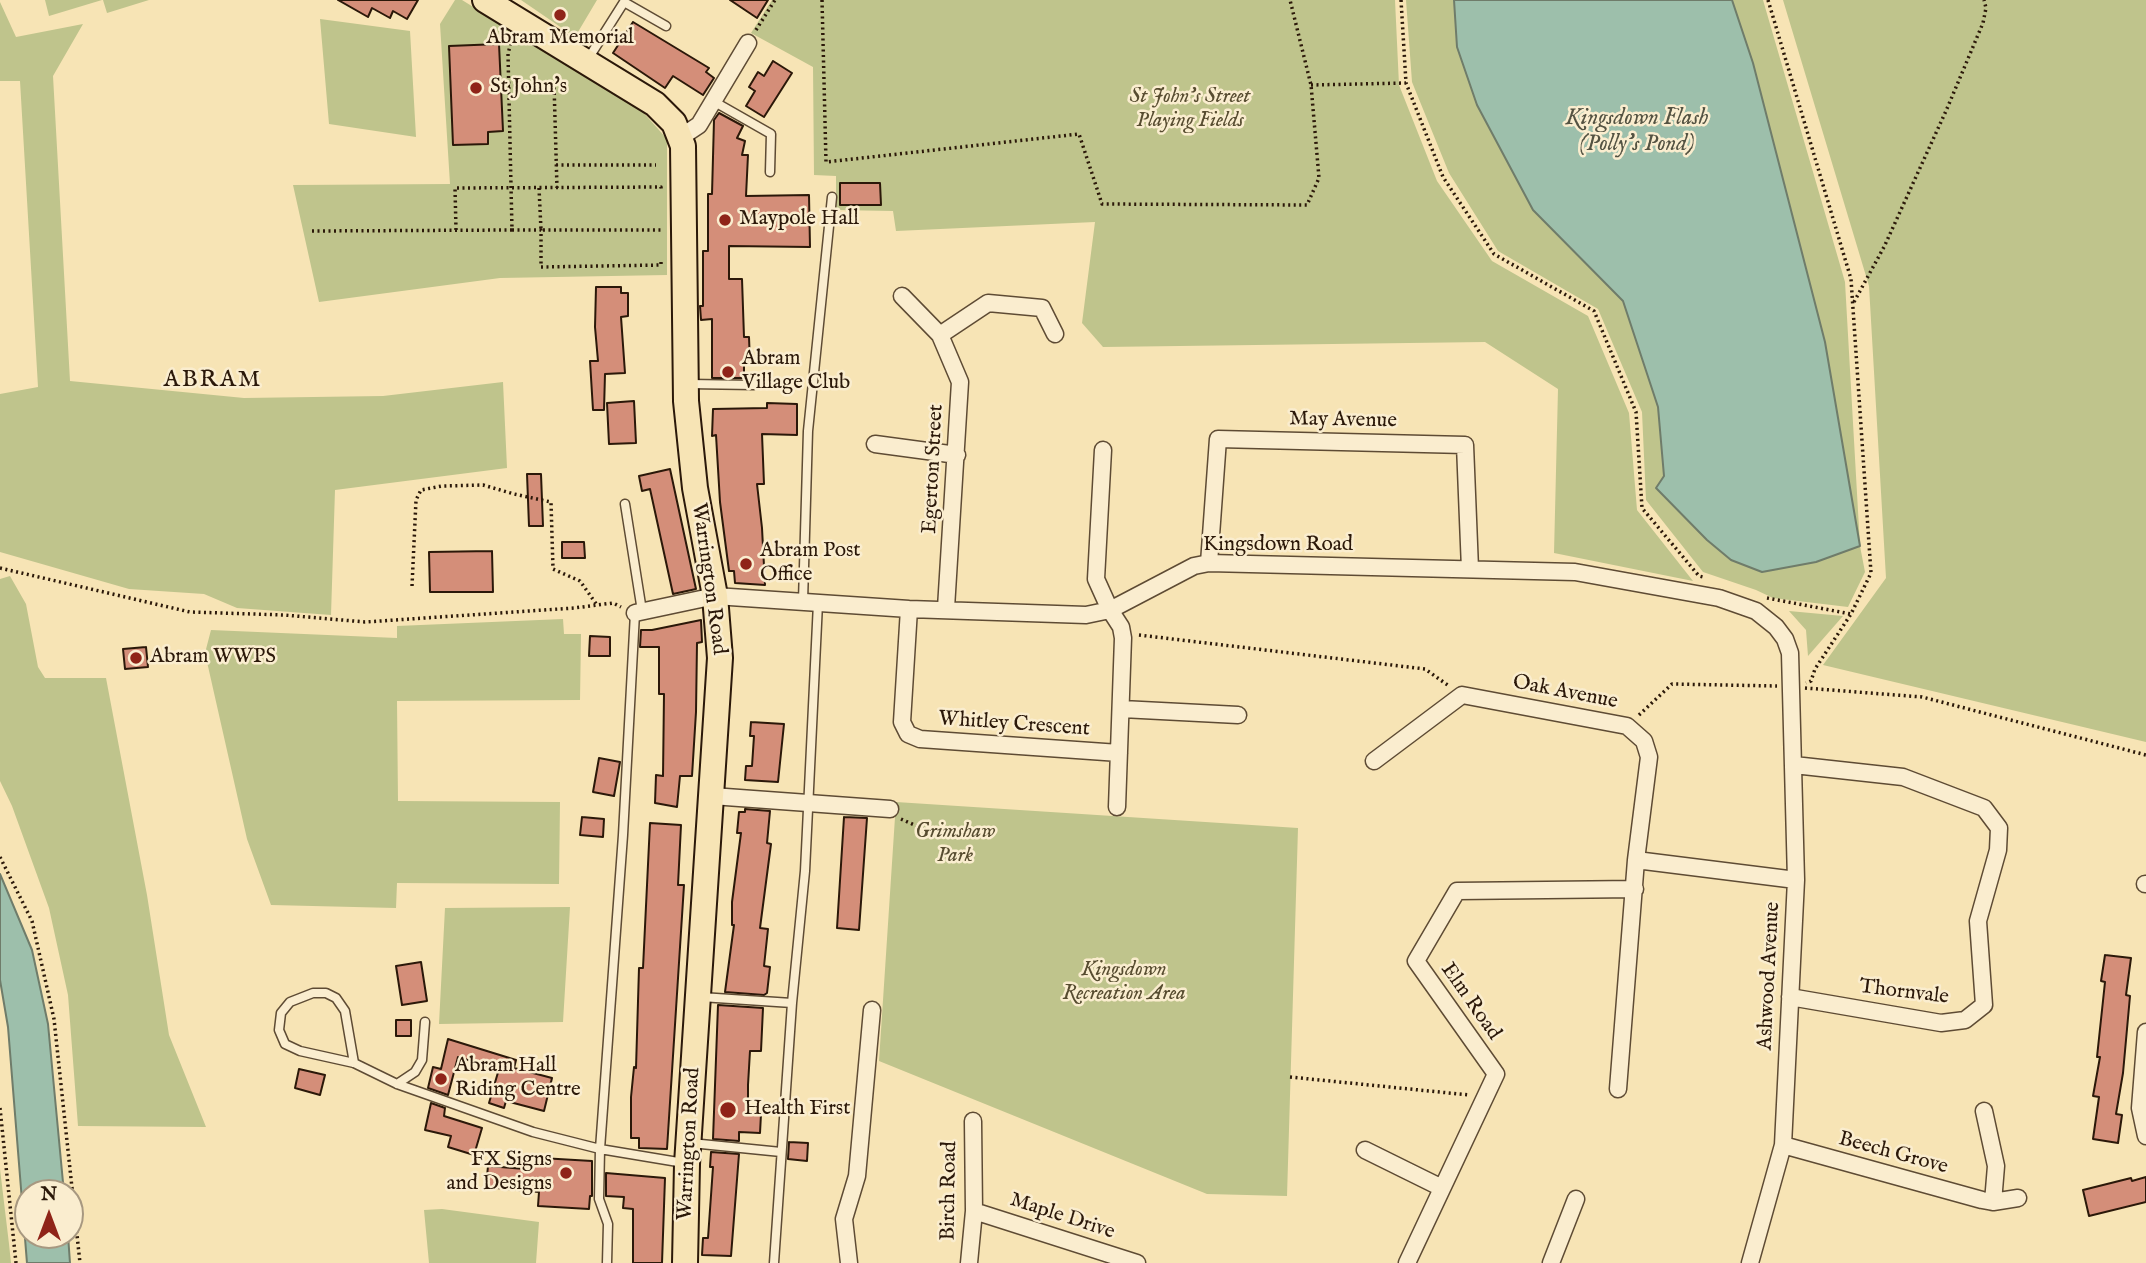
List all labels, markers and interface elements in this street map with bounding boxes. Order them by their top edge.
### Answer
marker: Abram Memorial [552,7,568,23]
place label: Abram Memorial [486,26,634,52]
place label: St John's [490,75,567,101]
marker: St John's [468,80,484,96]
park label: St John's Street Playing Fields [1130,85,1250,135]
water label: Kingsdown Flash (Polly's Pond) [1566,105,1708,159]
place label: Maypole Hall [739,207,859,233]
marker: Maypole Hall [717,212,733,228]
place label: Abram Village Club [742,347,850,397]
marker: Abram Village Club [720,364,736,380]
district label: ABRAM [164,367,262,395]
street label: Egerton Street [918,404,950,534]
street label: May Avenue [1289,407,1397,435]
street label: Warrington Road [685,501,731,657]
street label: Kingsdown Road [1203,533,1353,559]
place label: Abram Post Office [760,539,861,589]
marker: Abram Post Office [738,556,754,572]
place label: Abram WWPS [150,645,276,671]
marker: Abram WWPS [128,650,144,666]
street label: Oak Avenue [1510,670,1620,716]
street label: Whitley Crescent [937,707,1091,743]
park label: Grimshaw Park [915,820,995,870]
street label: Ashwood Avenue [1754,901,1786,1051]
park label: Kingsdown Recreation Area [1062,958,1186,1008]
street label: Elm Road [1434,958,1506,1046]
street label: Thornvale [1858,975,1950,1011]
place label: Abram Hall Riding Centre [455,1054,581,1104]
street label: Warrington Road [673,1067,707,1221]
marker: Abram Hall Riding Centre [433,1071,449,1087]
place label: Health First [744,1097,850,1123]
marker: Health First [718,1100,738,1120]
street label: Beech Grove [1835,1127,1951,1181]
street label: Birch Road [937,1141,963,1241]
place label: FX Signs and Designs [446,1148,552,1198]
marker: FX Signs and Designs [558,1165,574,1181]
north arrow [14,1179,84,1249]
text: N [41,1183,57,1207]
street label: Maple Drive [1006,1188,1118,1246]

